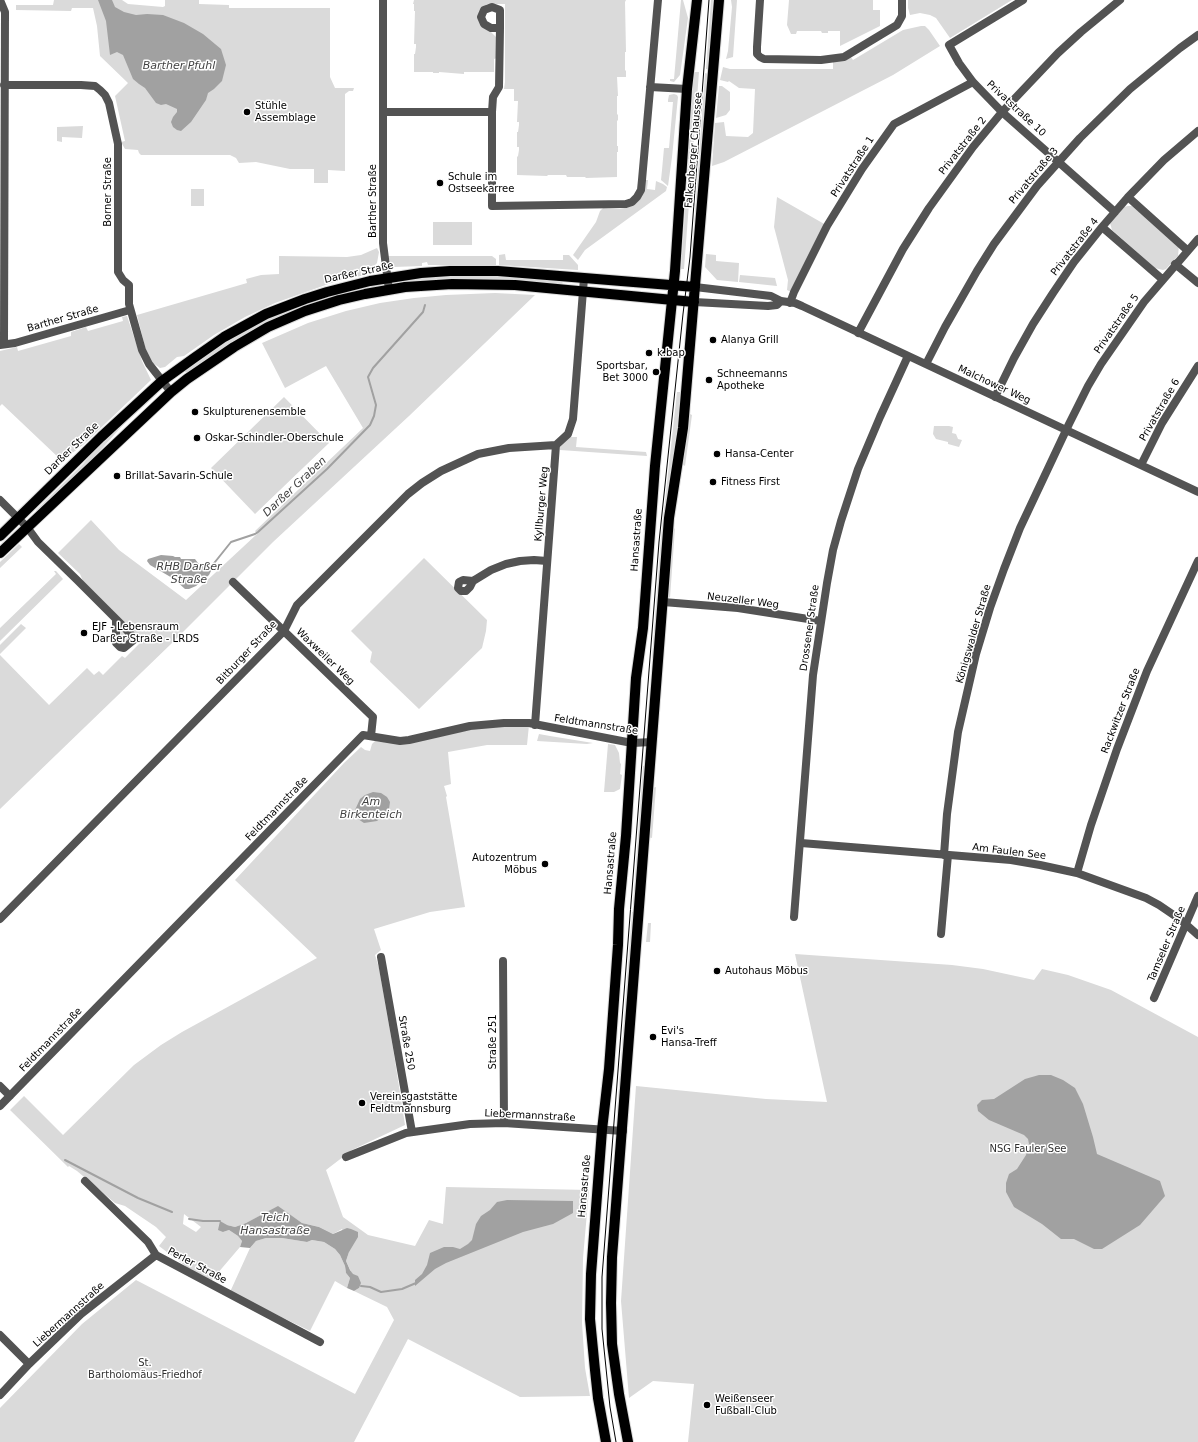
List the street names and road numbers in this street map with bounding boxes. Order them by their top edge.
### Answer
street label: Privatstraße 10 [984,79,1048,139]
street label: Falkenberger Chaussee [683,91,705,209]
street label: Privatstraße 2 [937,115,989,177]
street label: Privatstraße 1 [829,134,877,200]
street label: Privatstraße 3 [1007,145,1061,207]
street label: Borner Straße [102,157,114,227]
street label: Barther Straße [367,164,379,238]
street label: Privatstraße 4 [1049,216,1101,278]
street label: Darßer Straße [323,260,395,286]
street label: Privatstraße 5 [1092,292,1142,356]
street label: Barther Straße [26,303,100,335]
street label: Malchower Weg [956,363,1032,407]
street label: Privatstraße 6 [1137,377,1183,443]
street label: Darßer Straße [42,420,102,478]
street label: Kyllburger Weg [533,466,551,542]
street label: Hansastraße [629,508,645,572]
street label: Königswalder Straße [954,583,994,685]
street label: Drossener Straße [798,584,822,672]
street label: Neuzeller Weg [706,591,780,611]
street label: Bitburger Straße [214,619,280,687]
street label: Waxweiler Weg [293,626,357,688]
street label: Rackwitzer Straße [1099,667,1143,755]
street label: Feldtmannstraße [553,712,639,738]
street label: Feldtmannstraße [243,774,311,844]
street label: Hansastraße [602,831,620,895]
street label: Am Faulen See [971,842,1047,862]
street label: Tamseler Straße [1146,904,1188,984]
street label: Feldtmannstraße [17,1005,85,1075]
street label: Straße 251 [487,1014,499,1070]
street label: Straße 250 [395,1015,417,1071]
street label: Liebermannstraße [484,1108,576,1124]
street label: Hansastraße [576,1154,594,1218]
street label: Perler Straße [165,1245,229,1287]
street label: Liebermannstraße [31,1280,107,1350]

